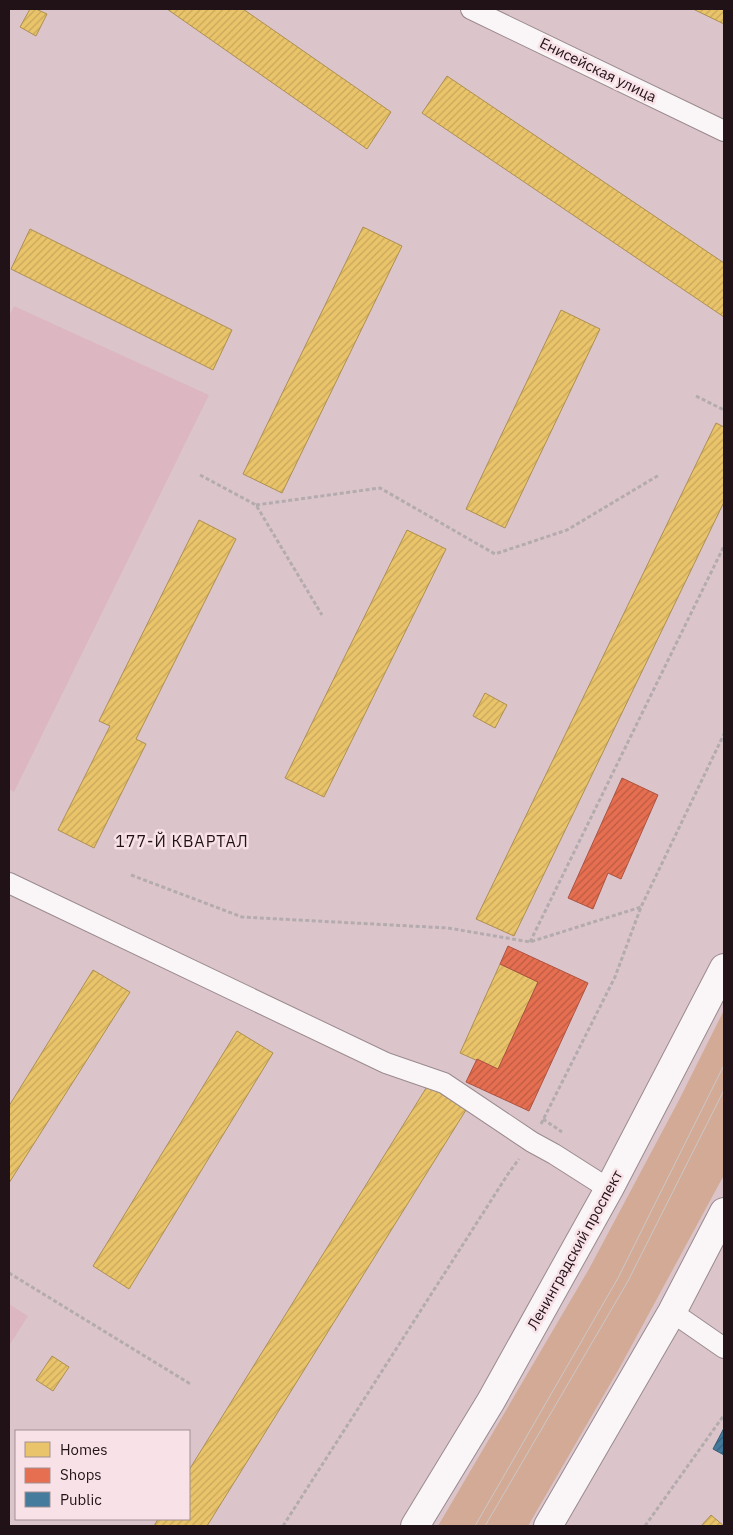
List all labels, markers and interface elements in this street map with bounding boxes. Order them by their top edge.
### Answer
street label: Енисейская улица [537,33,660,106]
district label: 177-Й КВАРТАЛ [115,831,249,851]
street label: Ленинградский проспект [523,1166,626,1333]
legend [15,1430,190,1520]
text: Homes [60,1440,108,1459]
text: Shops [60,1465,102,1484]
text: Public [60,1490,102,1509]

